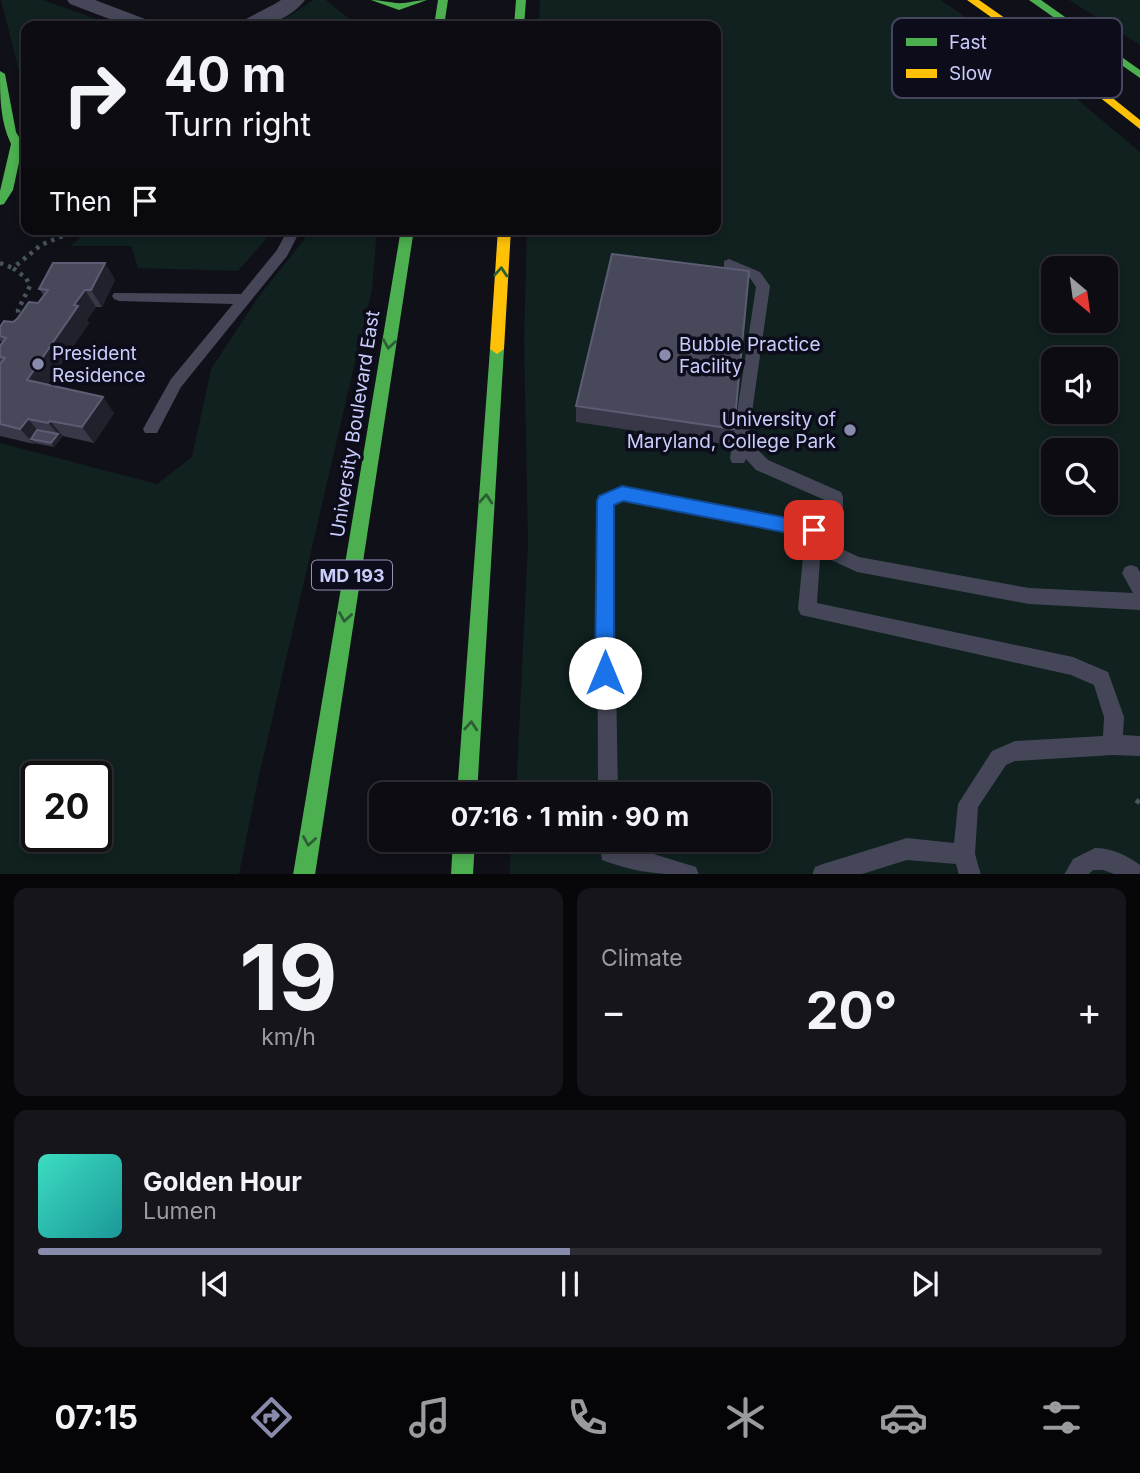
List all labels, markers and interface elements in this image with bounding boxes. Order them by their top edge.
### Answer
legend [892,18,1122,98]
text: Fast [949,31,987,54]
text: 40 m [164,45,287,104]
icon: right [49,49,140,140]
text: Slow [949,62,992,85]
text: Turn right [164,105,311,144]
icon: arrive [126,182,164,220]
text: Then [49,186,112,217]
north arrow [1041,256,1118,332]
map controls [1041,256,1118,515]
one-way arrow [493,267,508,278]
street label: University Boulevard East [326,309,384,539]
place label: Bubble Practice Facility [679,333,821,378]
one-way arrow [382,338,397,350]
place label: President Residence [52,342,146,387]
marker: Bubble Practice Facility [657,347,673,363]
button: sound [1041,347,1118,424]
marker: President Residence [30,356,46,372]
place label: University of Maryland, College Park [627,408,837,453]
marker: University of Maryland, College Park [842,422,858,438]
button: search [1041,438,1118,515]
one-way arrow [478,494,493,505]
pin [784,500,844,560]
icon: arrive [795,511,833,549]
road number: MD 193 [312,560,392,590]
one-way arrow [338,611,353,623]
position arrow [568,636,642,710]
one-way arrow [464,721,479,732]
speed limit sign: 20 [21,761,112,852]
text: 07:16 · 1 min · 90 m [451,801,689,832]
one-way arrow [302,836,317,847]
text: 19 [239,922,338,1032]
text: Climate [601,944,683,972]
text: 20° [806,979,897,1042]
text: − [601,988,626,1034]
text: + [1077,988,1102,1034]
text: km/h [261,1023,316,1051]
text: Golden Hour [143,1166,302,1197]
text: Lumen [143,1197,217,1225]
icon: previous [196,1265,234,1303]
icon: pause [551,1265,589,1303]
icon: next [906,1265,944,1303]
icon: directions [247,1393,296,1442]
icon: music [405,1393,454,1442]
icon: phone [563,1393,612,1442]
icon: climate [721,1393,770,1442]
icon: car [879,1393,928,1442]
icon: filters [1037,1393,1086,1442]
text: 07:15 [54,1398,138,1437]

